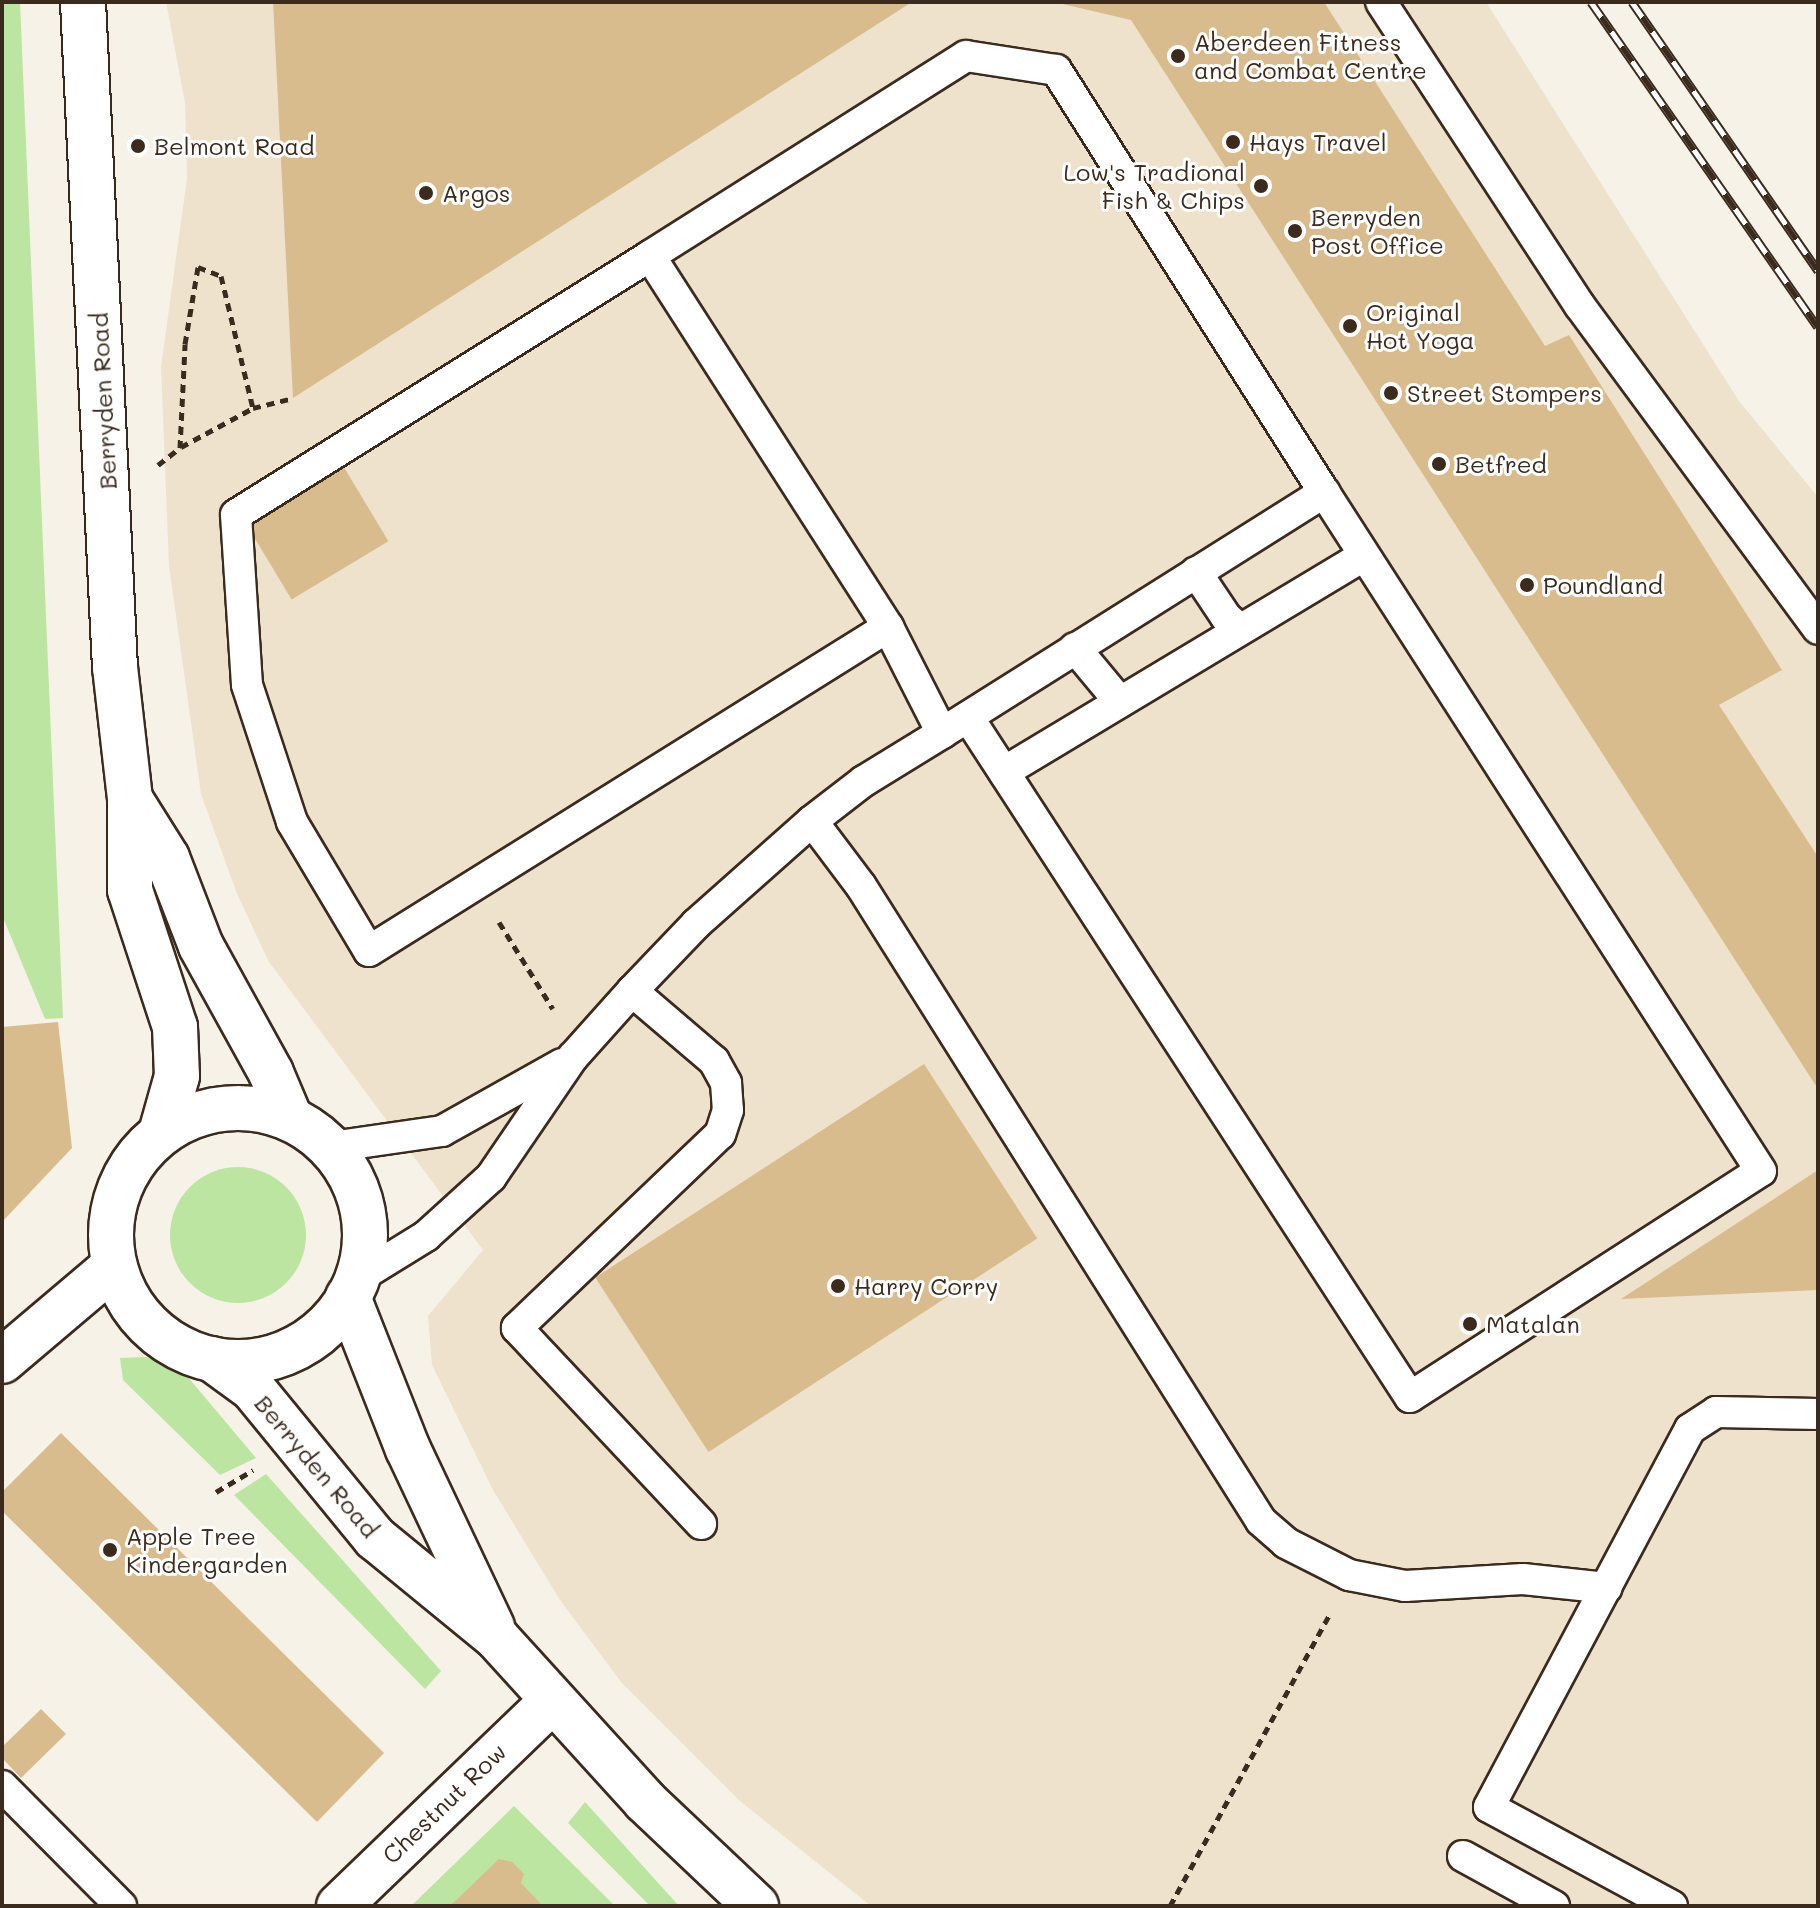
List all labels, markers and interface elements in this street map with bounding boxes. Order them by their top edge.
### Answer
place label: Aberdeen Fitness and Combat Centre [1194,28,1427,84]
marker: Aberdeen Fitness and Combat Centre [1169,47,1187,65]
place label: Hays Travel [1249,128,1387,156]
place label: Belmont Road [154,132,314,160]
marker: Hays Travel [1224,133,1242,151]
marker: Belmont Road [129,137,147,155]
place label: Low's Tradional Fish & Chips [1063,158,1245,214]
marker: Low's Tradional Fish & Chips [1252,177,1270,195]
place label: Argos [442,179,510,207]
marker: Argos [417,184,435,202]
place label: Berryden Post Office [1311,203,1444,259]
marker: Berryden Post Office [1286,222,1304,240]
place label: Original Hot Yoga [1366,298,1474,354]
street label: Berryden Road [84,312,122,490]
marker: Original Hot Yoga [1341,317,1359,335]
place label: Street Stompers [1407,379,1602,407]
marker: Street Stompers [1382,384,1400,402]
place label: Betfred [1455,450,1547,478]
marker: Betfred [1430,455,1448,473]
place label: Poundland [1543,571,1663,599]
marker: Poundland [1518,576,1536,594]
place label: Harry Corry [854,1272,998,1300]
marker: Harry Corry [829,1277,847,1295]
place label: Matalan [1486,1310,1580,1338]
marker: Matalan [1461,1315,1479,1333]
street label: Berryden Road [249,1389,385,1543]
place label: Apple Tree Kindergarden [126,1522,288,1578]
marker: Apple Tree Kindergarden [101,1541,119,1559]
street label: Chestnut Row [376,1737,512,1869]

